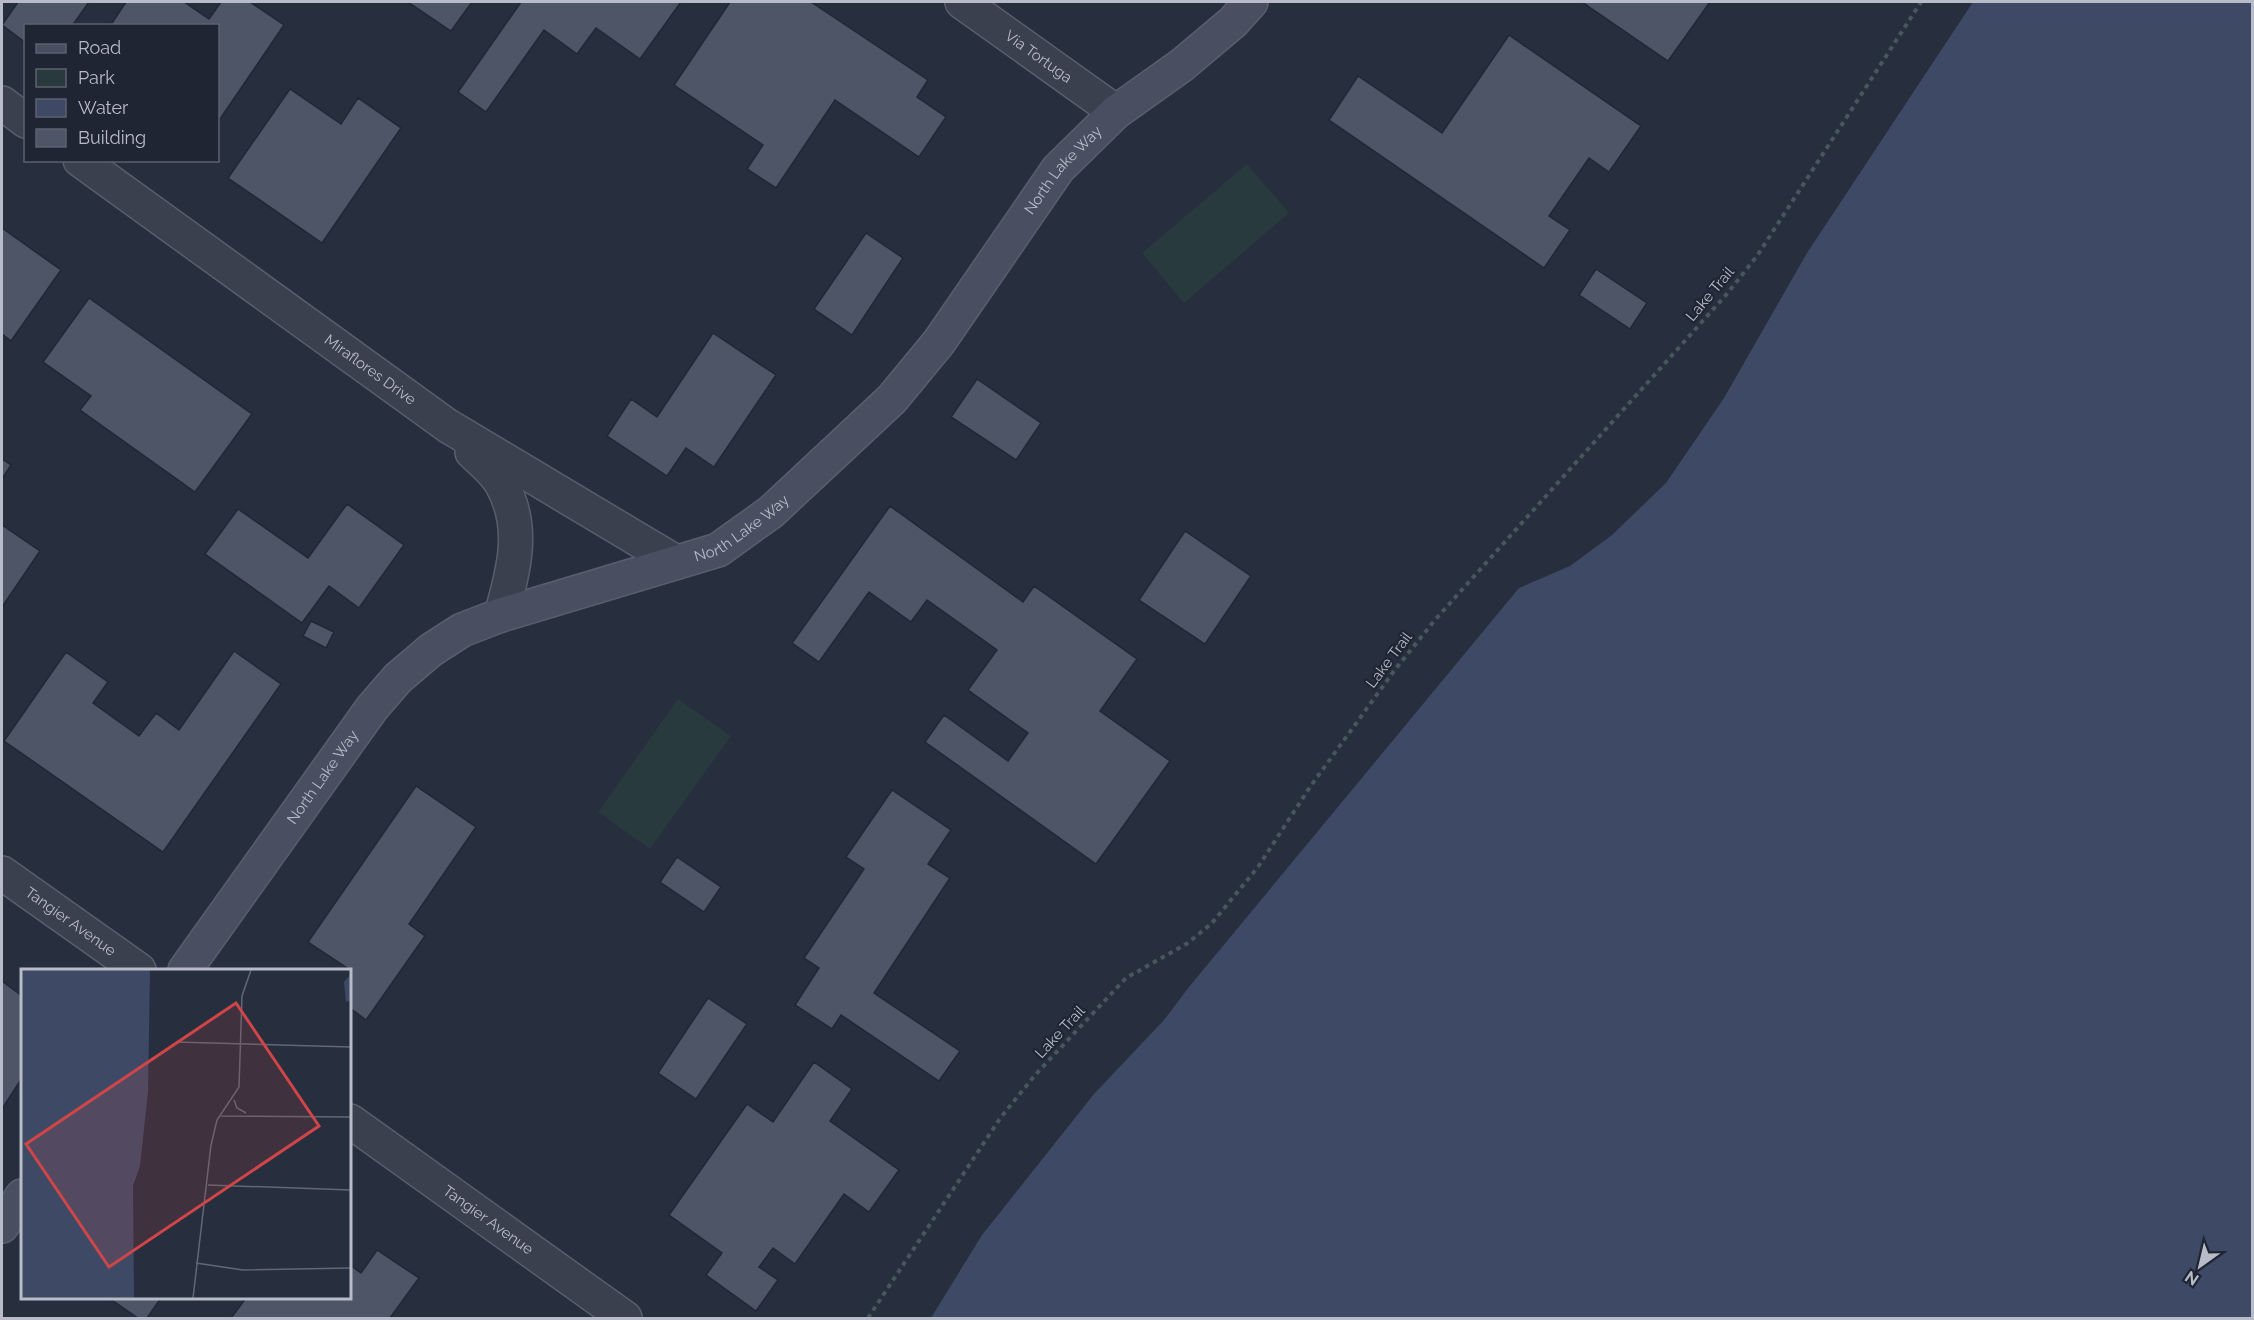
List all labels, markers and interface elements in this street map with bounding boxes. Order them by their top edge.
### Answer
legend [24,24,219,162]
street label: Via Tortuga [1001,27,1076,87]
text: Road [78,37,121,58]
text: Park [78,67,115,88]
text: Water [78,97,129,118]
street label: North Lake Way [1020,122,1105,218]
text: Building [78,127,146,148]
street label: Lake Trail [1682,263,1738,325]
street label: Miraflores Drive [321,331,419,409]
street label: North Lake Way [692,491,793,566]
street label: Lake Trail [1362,628,1416,691]
street label: North Lake Way [283,727,362,827]
street label: Tangier Avenue [22,883,120,960]
inset map [21,969,351,1299]
street label: Lake Trail [1031,1001,1089,1062]
street label: Tangier Avenue [440,1182,537,1259]
north arrow [2170,1236,2230,1296]
text: N [2182,1267,2202,1289]

